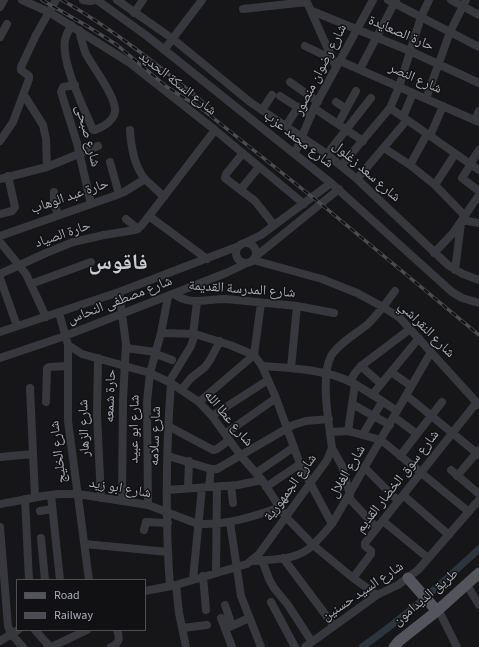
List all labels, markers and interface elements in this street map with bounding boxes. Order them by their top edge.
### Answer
street label: حارة الصعايدة [365,13,437,55]
street label: شارع رضوان منصور [291,22,351,118]
street label: شارع السكة الحديد [135,48,219,120]
street label: شارع النصر [386,60,444,98]
street label: شارع صبحى [71,103,103,169]
street label: شارع محمد عزب [260,108,336,172]
street label: شارع سعد زغلول [329,138,403,206]
street label: حارة عبد الوهاب [29,176,111,218]
street label: حارة الصياد [33,218,93,252]
district label: فاقوس [88,251,148,277]
street label: شارع مصطفى النحاس [65,273,175,329]
street label: شارع المدرسة القديمة [188,278,296,302]
street label: شارع النقراشي [394,298,458,362]
street label: حارة شمعه [102,369,120,423]
street label: شارع عطا الله [200,388,256,450]
street label: شارع ابو عبيد [126,394,144,464]
street label: شارع الزهار [76,399,94,457]
street label: شارع سلامه [147,406,165,466]
street label: شارع الخليج [47,420,71,484]
street label: شارع سوق الخضار القديم [353,427,443,537]
street label: شارع الغلال [326,443,370,501]
street label: شارع الجمهورية [261,451,321,525]
street label: شارع ابو زيد [88,475,152,503]
street label: شارع السيد حسنين [319,558,407,626]
street label: طريق الديدامون [390,566,462,630]
legend [16,579,146,631]
text: Road [54,587,80,604]
text: Railway [54,607,93,624]

